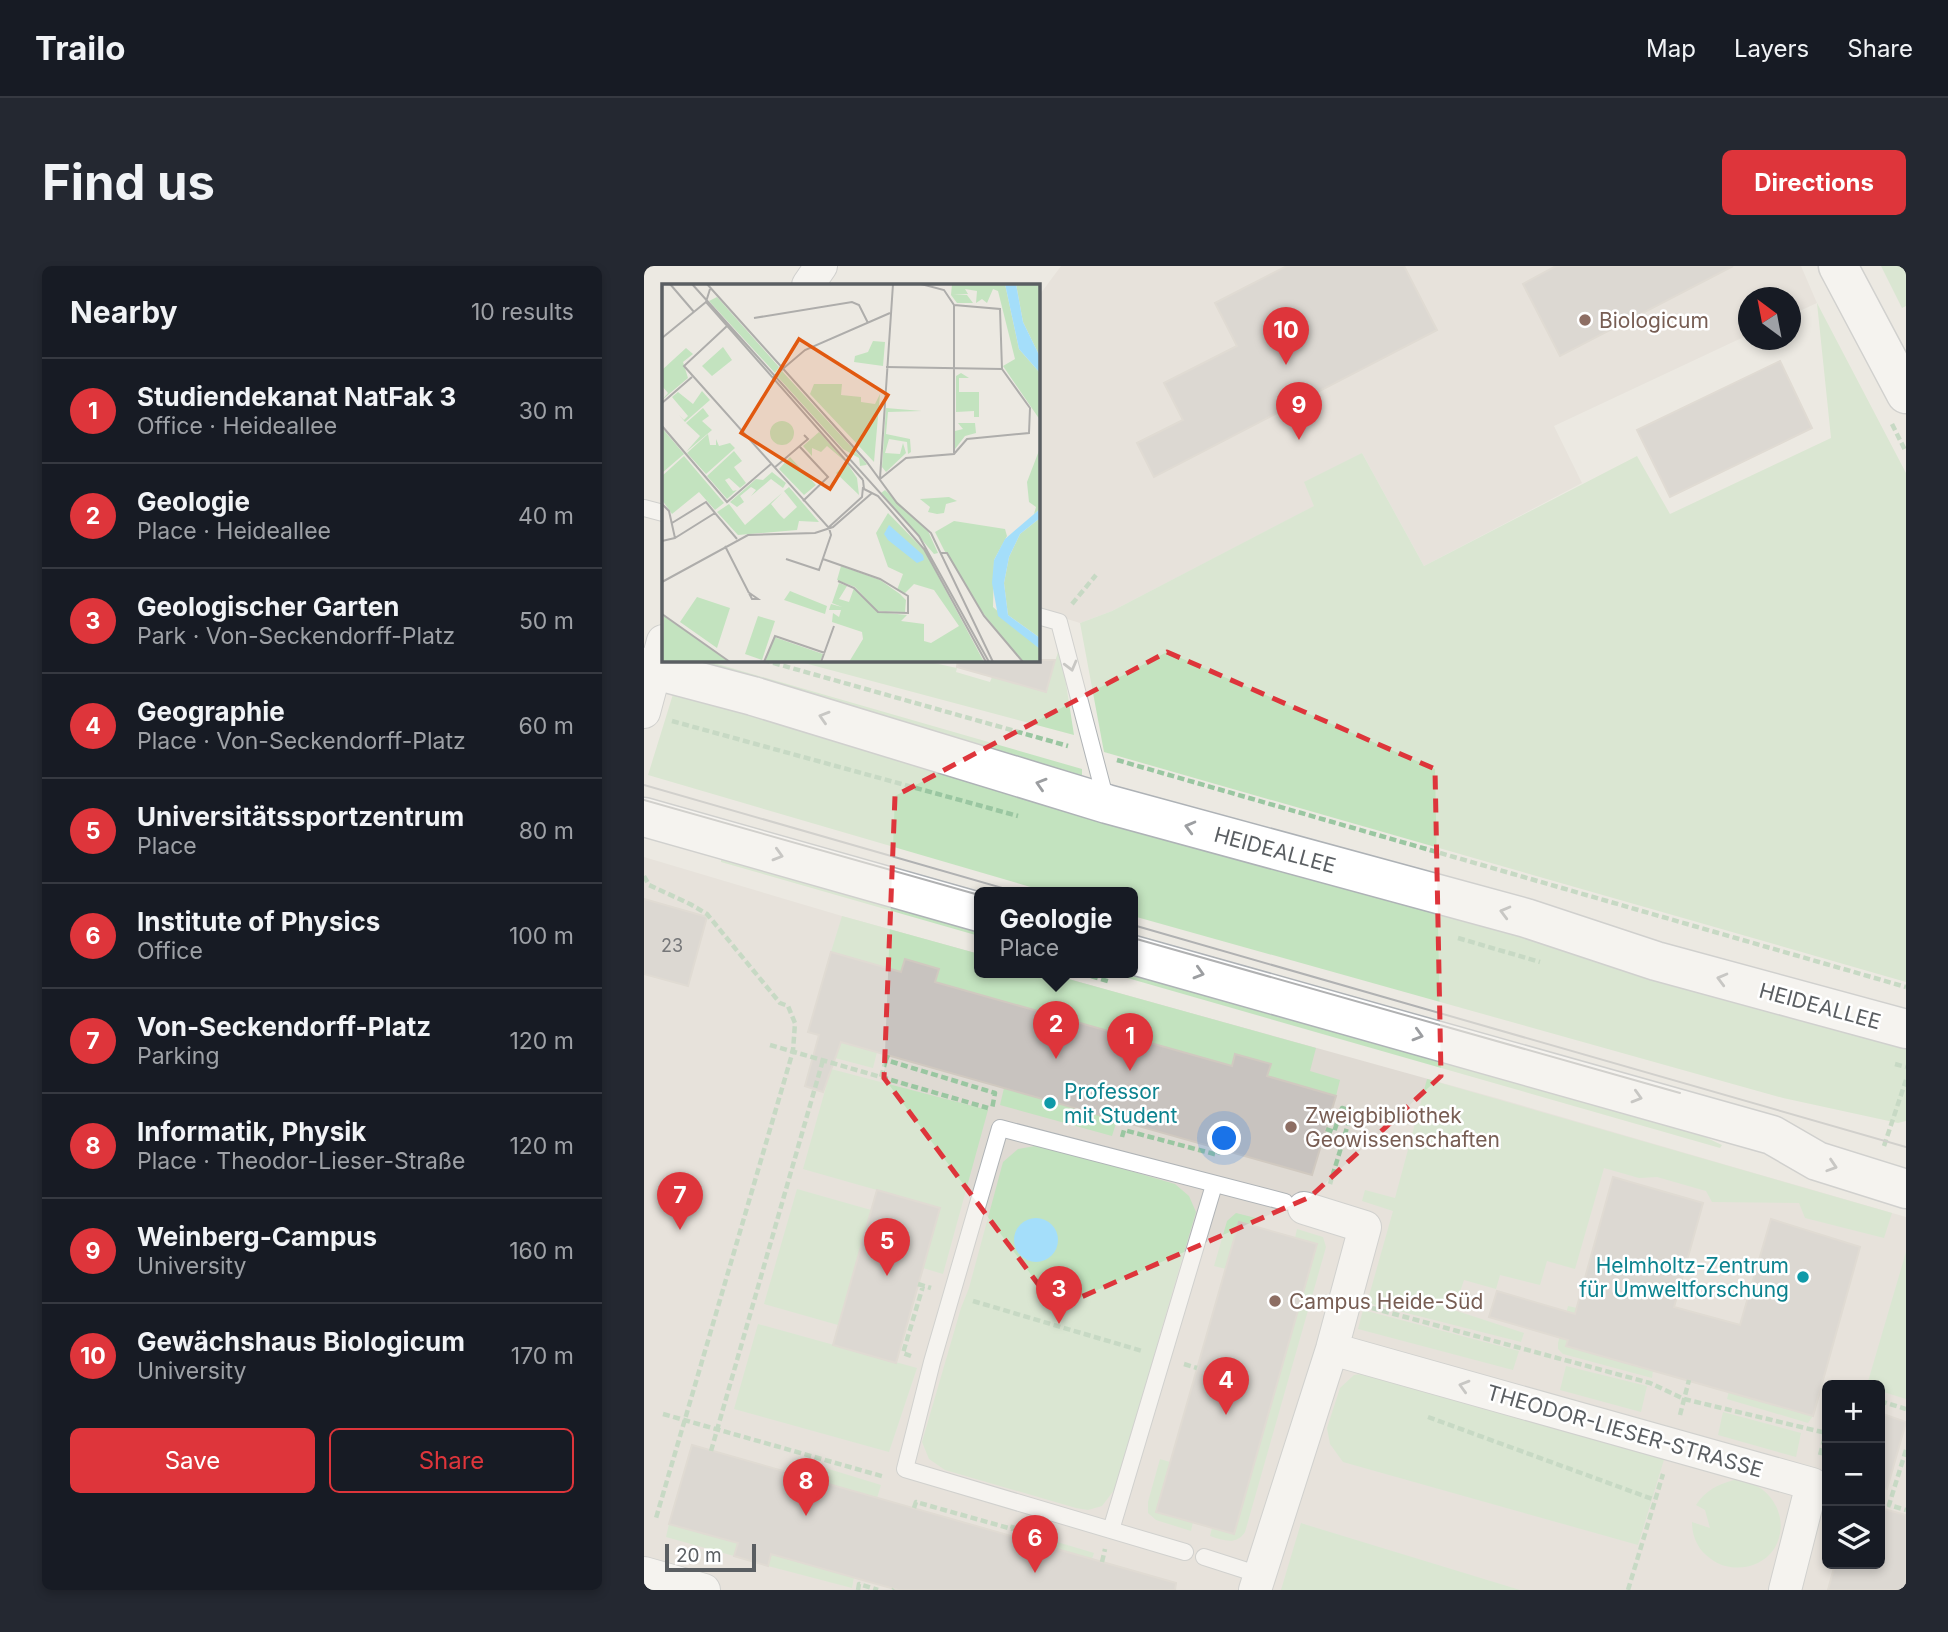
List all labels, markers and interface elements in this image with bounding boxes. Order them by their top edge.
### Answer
text: Trailo [35,28,125,68]
text: Map [1646,34,1696,63]
text: Layers [1734,34,1809,63]
text: Share [1847,34,1913,63]
button: Directions [1722,150,1906,215]
text: Find us [42,153,215,212]
inset map [662,284,1040,662]
north arrow [1738,287,1801,350]
text: Nearby [70,294,178,330]
text: 10 results [471,298,574,326]
pin: 10 [1263,307,1309,365]
place label: Biologicum [1599,308,1709,333]
marker: Biologicum [1577,312,1593,328]
text: Studiendekanat NatFak 3 [137,381,456,412]
pin: 9 [1276,382,1322,440]
text: 1 [88,397,98,425]
text: 30 m [519,397,574,425]
text: Office · Heideallee [137,412,337,440]
text: Geologie [137,486,250,517]
text: 2 [86,502,100,530]
text: 40 m [518,502,574,530]
text: Place · Heideallee [137,517,331,545]
text: Geologischer Garten [137,591,399,622]
text: 3 [86,607,100,635]
text: 50 m [519,607,574,635]
text: Park · Von-Seckendorff-Platz [137,622,455,650]
one-way arrow [1063,660,1077,672]
text: Geographie [137,696,285,727]
one-way arrow [818,711,830,726]
text: 4 [85,712,101,740]
text: 60 m [519,712,574,740]
text: Place · Von-Seckendorff-Platz [137,727,466,755]
one-way arrow [1036,778,1048,792]
text: Universitätssportzentrum [137,801,464,832]
text: 5 [86,817,100,845]
text: 80 m [519,817,574,845]
one-way arrow [1185,821,1197,835]
street label: HEIDEALLEE [1211,822,1339,878]
text: Place [137,832,197,860]
one-way arrow [772,847,784,861]
popup [974,887,1138,978]
text: Geologie [1000,903,1112,934]
text: Institute of Physics [137,906,380,937]
one-way arrow [1499,906,1511,920]
text: 6 [86,922,100,950]
text: 100 m [509,922,574,950]
text: Place [1000,934,1059,962]
house number: 23 [661,935,683,956]
text: Office [137,937,203,965]
one-way arrow [1192,965,1204,980]
one-way arrow [1716,973,1728,988]
street label: HEIDEALLEE [1756,978,1884,1034]
pin: 2 [1033,1001,1079,1059]
text: Von-Seckendorff-Platz [137,1011,431,1042]
pin: 1 [1107,1013,1153,1071]
text: 7 [86,1027,100,1055]
text: 120 m [509,1027,574,1055]
one-way arrow [1411,1027,1423,1041]
text: Parking [137,1042,220,1070]
place label: Professor mit Student [1064,1079,1178,1128]
one-way arrow [1630,1088,1642,1103]
marker: Professor mit Student [1042,1095,1058,1111]
place label: Zweigbibliothek Geowissenschaften [1305,1103,1500,1152]
text: Informatik, Physik [137,1116,366,1147]
marker: Zweigbibliothek Geowissenschaften [1283,1119,1299,1135]
your location [1207,1121,1241,1155]
text: 8 [86,1132,100,1160]
text: 120 m [509,1132,574,1160]
text: Place · Theodor-Lieser-Straße [137,1147,465,1175]
one-way arrow [1826,1158,1838,1173]
pin: 7 [657,1172,703,1230]
pin: 5 [864,1218,910,1276]
text: Weinberg-Campus [137,1221,377,1252]
text: 9 [86,1237,100,1265]
text: 160 m [509,1237,574,1265]
text: University [137,1252,246,1280]
place label: Helmholtz-Zentrum für Umweltforschung [1579,1253,1789,1302]
pin: 3 [1036,1266,1082,1324]
marker: Helmholtz-Zentrum für Umweltforschung [1795,1269,1811,1285]
place label: Campus Heide-Süd [1289,1289,1483,1314]
marker: Campus Heide-Süd [1267,1293,1283,1309]
text: Gewächshaus Biologicum [137,1326,465,1357]
text: 10 [80,1342,106,1370]
text: 170 m [511,1342,574,1370]
text: University [137,1357,246,1385]
pin: 4 [1203,1357,1249,1415]
one-way arrow [1458,1380,1470,1394]
street label: THEODOR-LIESER-STRASSE [1484,1380,1766,1482]
map controls [1822,1380,1885,1569]
button: + [1822,1380,1885,1443]
button: Save [70,1428,315,1493]
button: Share [329,1428,574,1493]
button: − [1822,1443,1885,1506]
pin: 8 [783,1458,829,1516]
button: layers [1822,1506,1885,1569]
pin: 6 [1012,1515,1058,1573]
scale bar [665,1541,756,1573]
text: 20 m [676,1544,722,1567]

